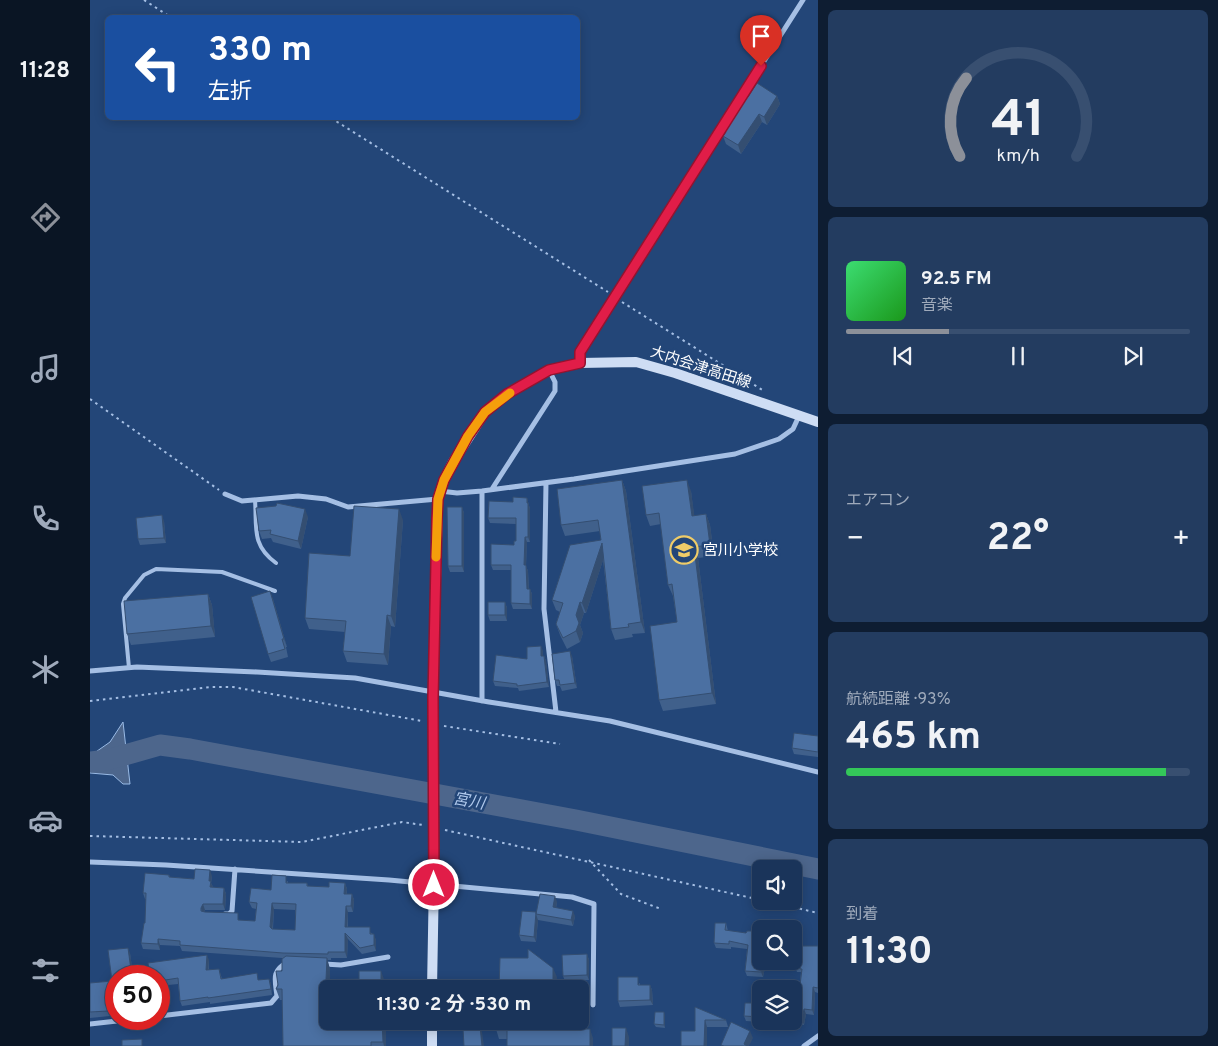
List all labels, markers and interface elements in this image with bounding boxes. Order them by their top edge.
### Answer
pin [740,15,782,66]
icon: arrive [747,22,775,50]
text: 330 m [208,29,312,73]
icon: left [125,35,190,100]
text: 11:28 [20,58,70,85]
text: 左折 [208,79,252,106]
text: 41 [991,89,1045,155]
text: km/h [996,145,1040,168]
icon: directions [28,200,63,235]
text: 92.5 FM [921,267,992,291]
text: 音楽 [921,296,953,316]
icon: previous [889,342,917,370]
icon: pause [1004,342,1032,370]
icon: next [1119,342,1147,370]
street label: 大内会津高田線 [648,343,753,394]
icon: music [28,351,63,386]
text: エアコン [846,491,910,511]
icon: phone [28,501,63,536]
text: 22° [987,515,1049,564]
text: − [846,522,864,558]
text: + [1172,522,1190,558]
school or university icon: 宮川小学校 [669,535,699,565]
place label: 宮川小学校 [703,542,778,561]
icon: climate [28,652,63,687]
text: 航続距離 · 93% [846,690,951,710]
text: 465 km [846,714,981,763]
water label: 宮川 [451,789,488,815]
icon: car [28,803,63,838]
position arrow [407,858,459,910]
map controls [752,860,802,1030]
button: sound [752,860,802,910]
text: 到着 [846,905,878,925]
button: search [752,920,802,970]
text: 11:30 [846,929,933,978]
icon: filters [28,953,63,988]
speed limit sign: 50 [105,965,170,1030]
button: layers [752,980,802,1030]
text: 11:30 · 2 分 · 530 m [377,993,531,1017]

